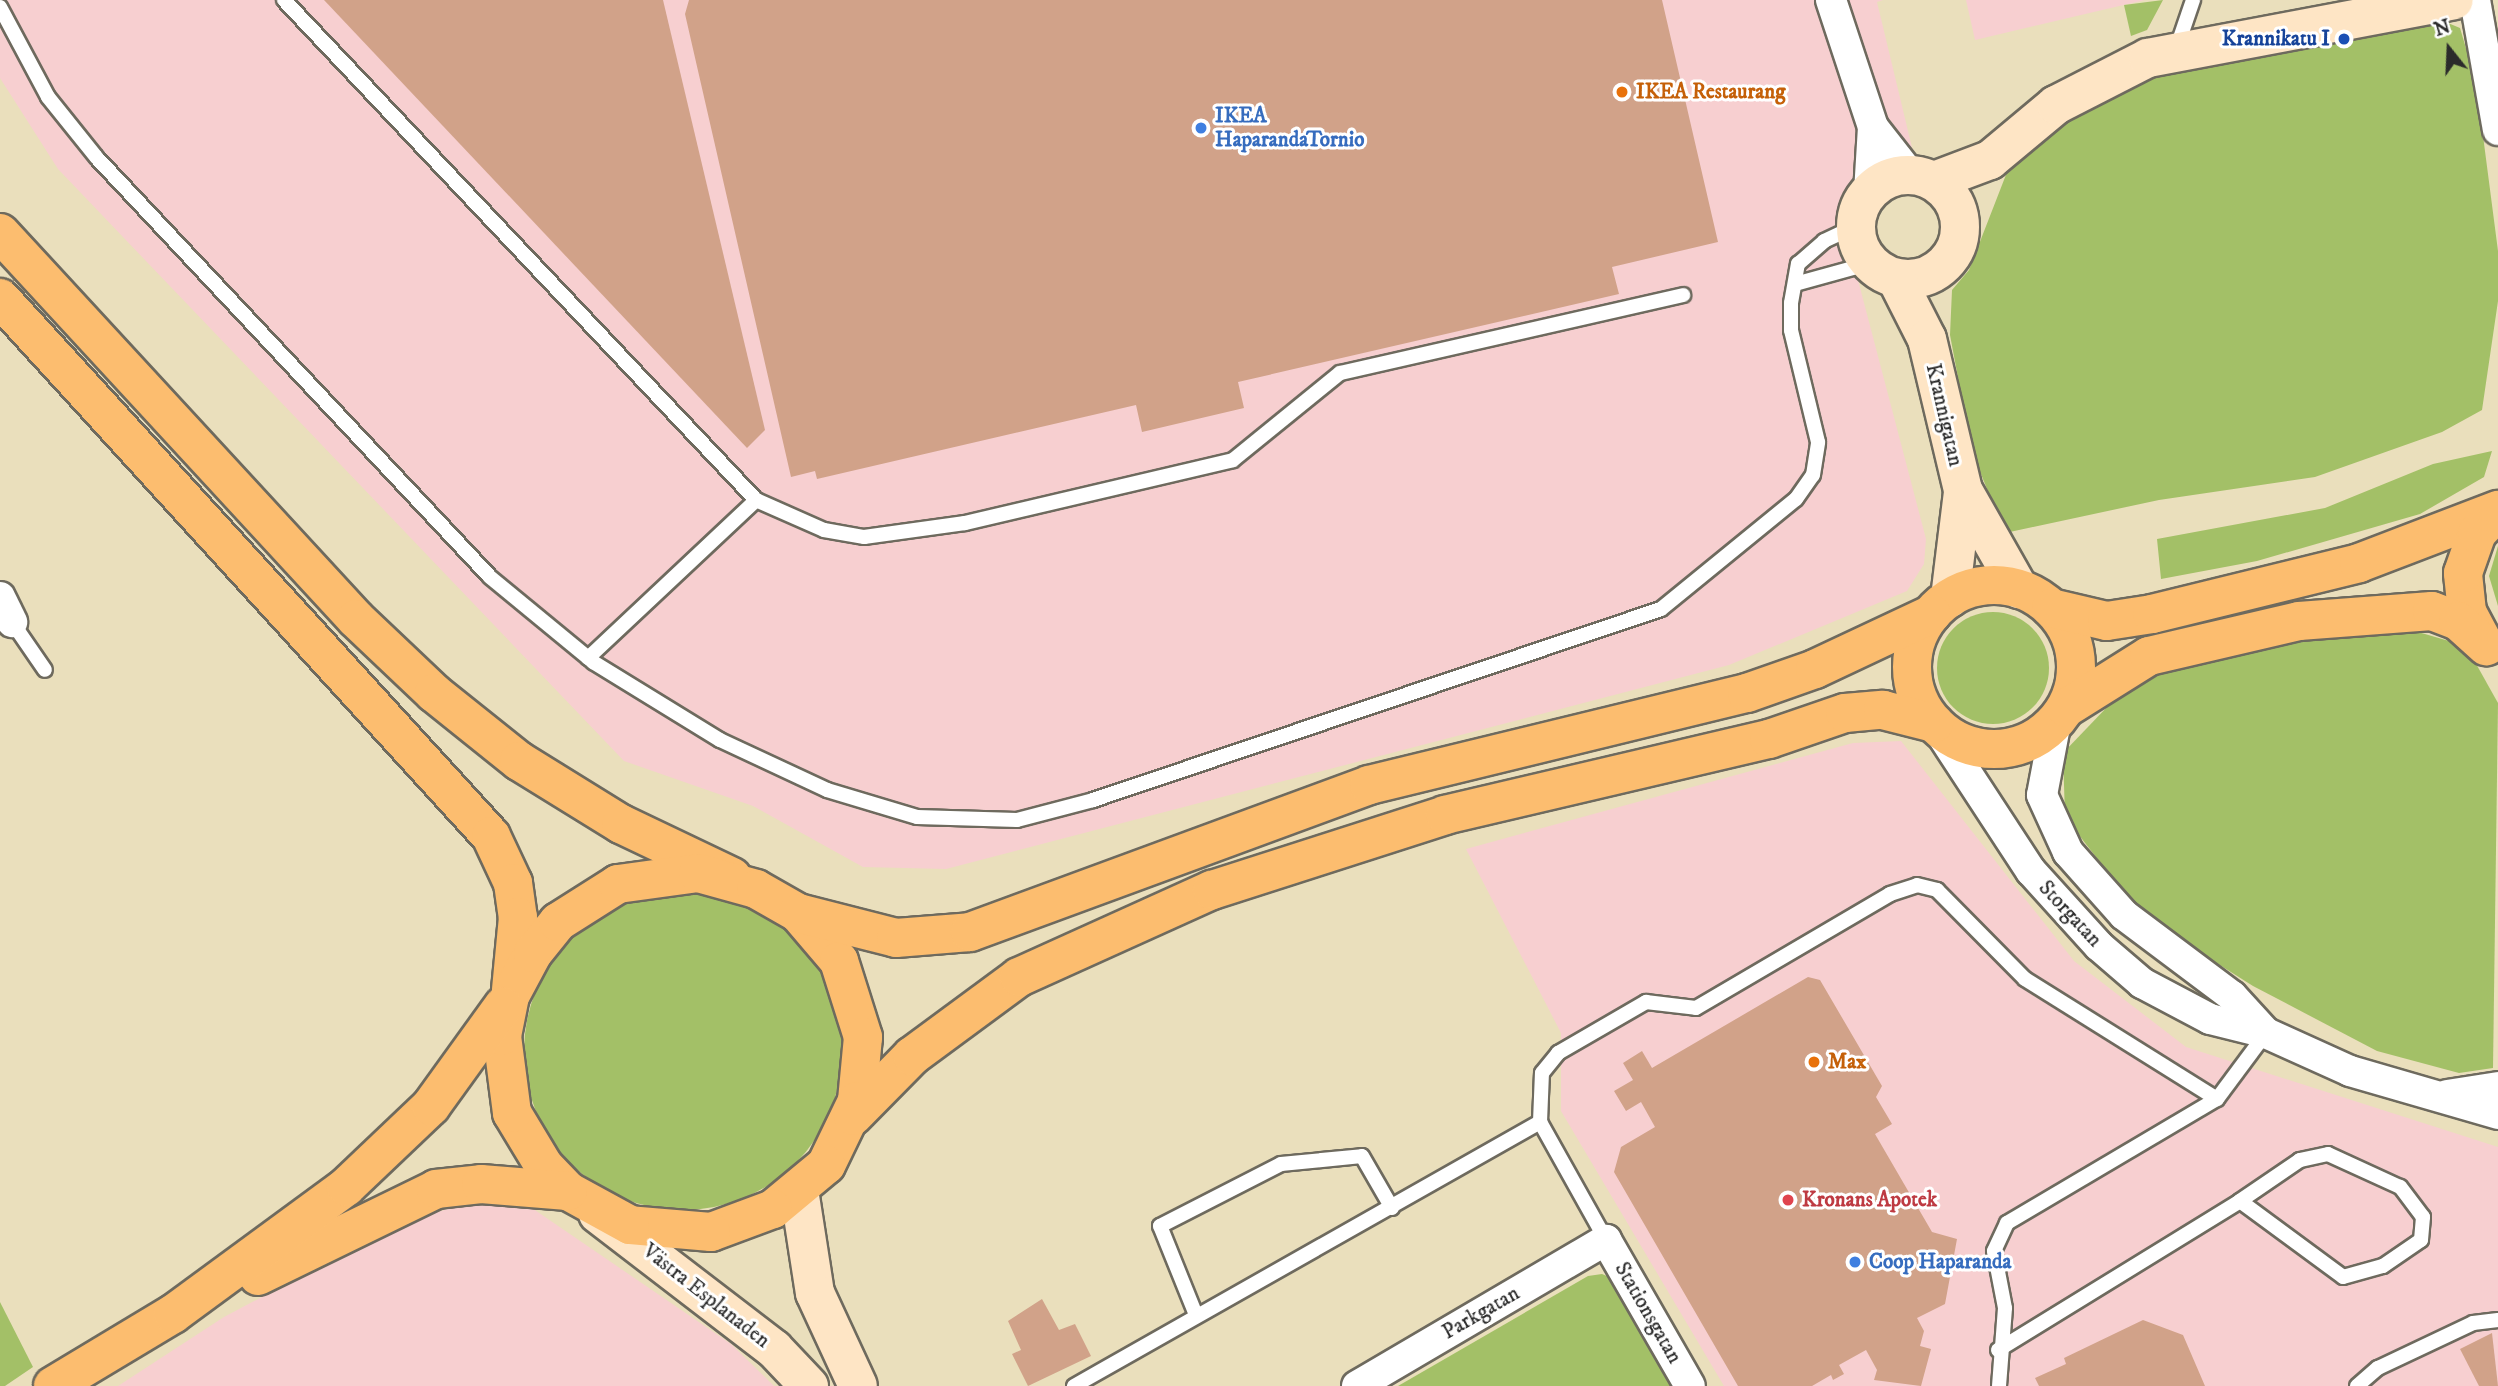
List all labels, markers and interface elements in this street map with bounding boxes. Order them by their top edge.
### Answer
north arrow [2414,14,2484,84]
text: N [2431,15,2453,42]
place label: Krannikatu I [2222,26,2330,52]
marker: Krannikatu I [2336,31,2352,47]
place label: IKEA Restaurang [1636,79,1785,105]
marker: IKEA Restaurang [1614,84,1630,100]
place label: IKEA HaparandaTornio [1215,103,1364,153]
marker: IKEA HaparandaTornio [1193,120,1209,136]
street label: Krannigatan [1920,361,1968,469]
street label: Storgatan [2033,876,2107,952]
place label: Max [1828,1049,1866,1075]
marker: Max [1806,1054,1822,1070]
place label: Kronans Apotek [1802,1187,1937,1213]
marker: Kronans Apotek [1780,1192,1796,1208]
street label: Västra Esplanaden [637,1238,775,1354]
place label: Coop Haparanda [1869,1249,2011,1275]
marker: Coop Haparanda [1847,1254,1863,1270]
street label: Stationsgatan [1609,1258,1687,1368]
street label: Parkgatan [1438,1281,1524,1345]

